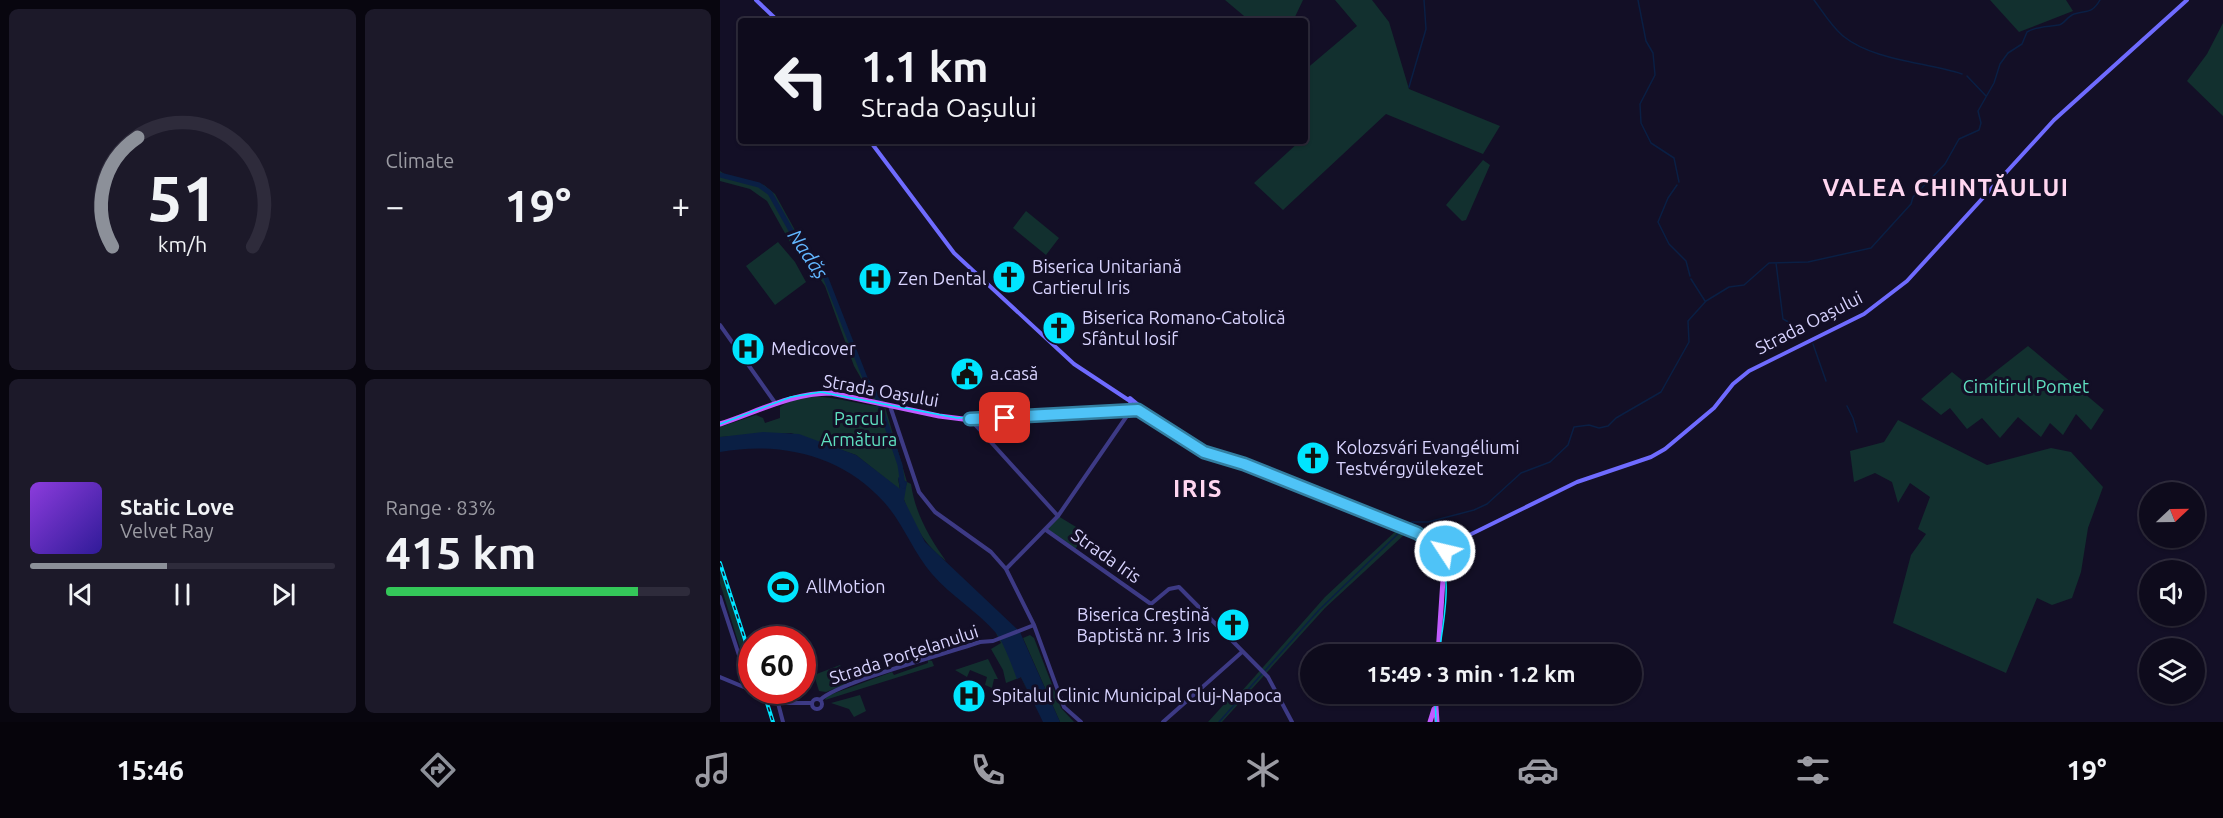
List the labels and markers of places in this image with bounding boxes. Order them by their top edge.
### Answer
place label: Biserica Unitariană Cartierul Iris [1032,256,1182,297]
church icon: Biserica Unitariană Cartierul Iris [991,259,1027,295]
hospital icon: Zen Dental [857,261,893,297]
place label: Zen Dental [898,268,987,288]
place label: Biserica Romano-Catolică Sfântul Iosif [1082,307,1286,348]
church icon: Biserica Romano-Catolică Sfântul Iosif [1041,310,1077,346]
hospital icon: Medicover [730,331,766,367]
place label: Medicover [771,338,856,358]
public building icon: a.casă [949,356,985,392]
place label: a.casă [990,363,1038,383]
pin [979,392,1030,443]
place label: Kolozsvári Evangéliumi Testvérgyülekezet [1336,437,1520,478]
church icon: Kolozsvári Evangéliumi Testvérgyülekezet [1295,440,1331,476]
sports icon: AllMotion [765,569,801,605]
place label: AllMotion [806,576,886,596]
place label: Biserica Creștină Baptistă nr. 3 Iris [1076,604,1210,645]
church icon: Biserica Creștină Baptistă nr. 3 Iris [1215,607,1251,643]
hospital icon: Spitalul Clinic Municipal Cluj-Napoca [951,678,987,714]
place label: Spitalul Clinic Municipal Cluj-Napoca [992,685,1282,705]

